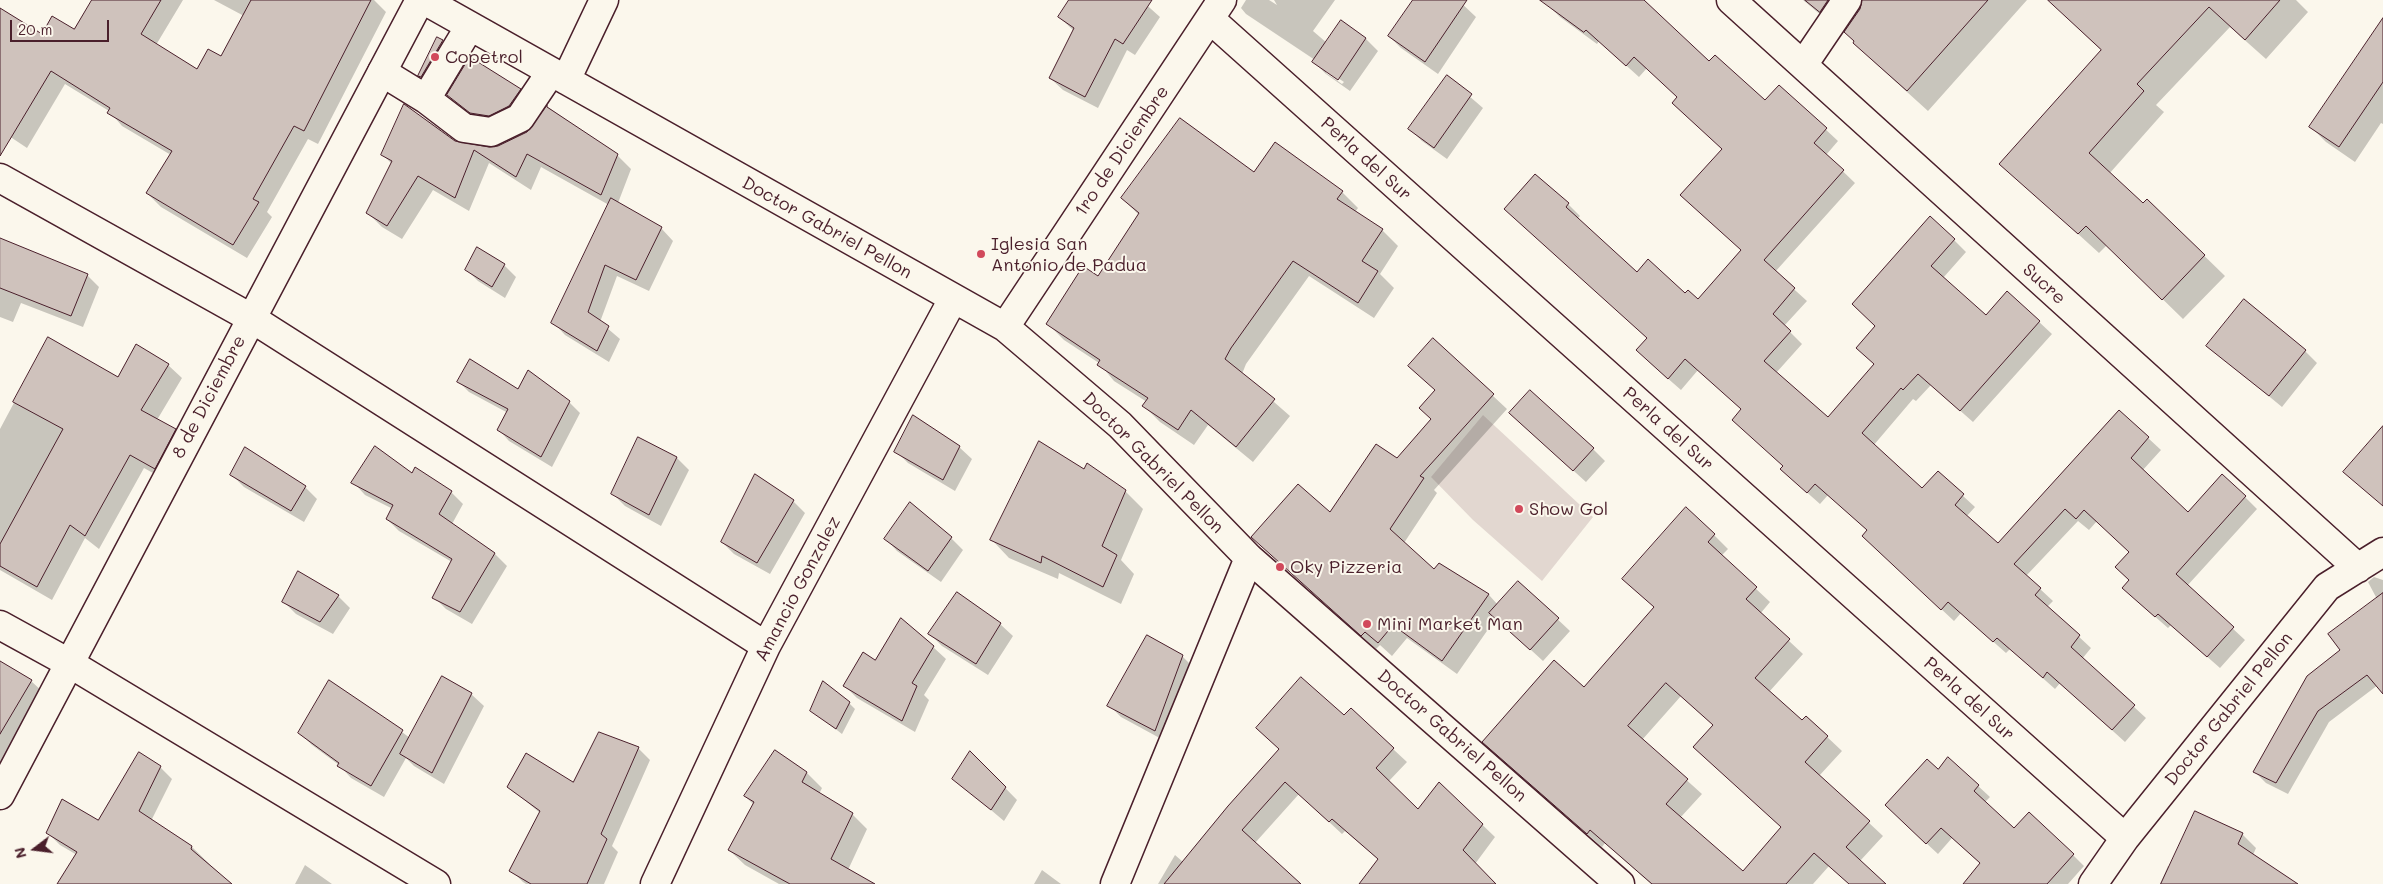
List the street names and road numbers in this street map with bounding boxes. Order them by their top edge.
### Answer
street label: 1ro de Diciembre [1070,82,1174,220]
street label: Perla del Sur [1316,113,1416,205]
street label: Doctor Gabriel Pellon [738,172,916,284]
street label: Sucre [2018,259,2070,309]
street label: 8 de Diciembre [168,332,250,462]
street label: Perla del Sur [1618,383,1718,475]
street label: Doctor Gabriel Pellon [1078,388,1228,538]
street label: Amancio Gonzalez [751,513,845,665]
street label: Doctor Gabriel Pellon [2161,628,2297,790]
street label: Perla del Sur [1919,653,2019,745]
street label: Doctor Gabriel Pellon [1373,665,1531,807]

